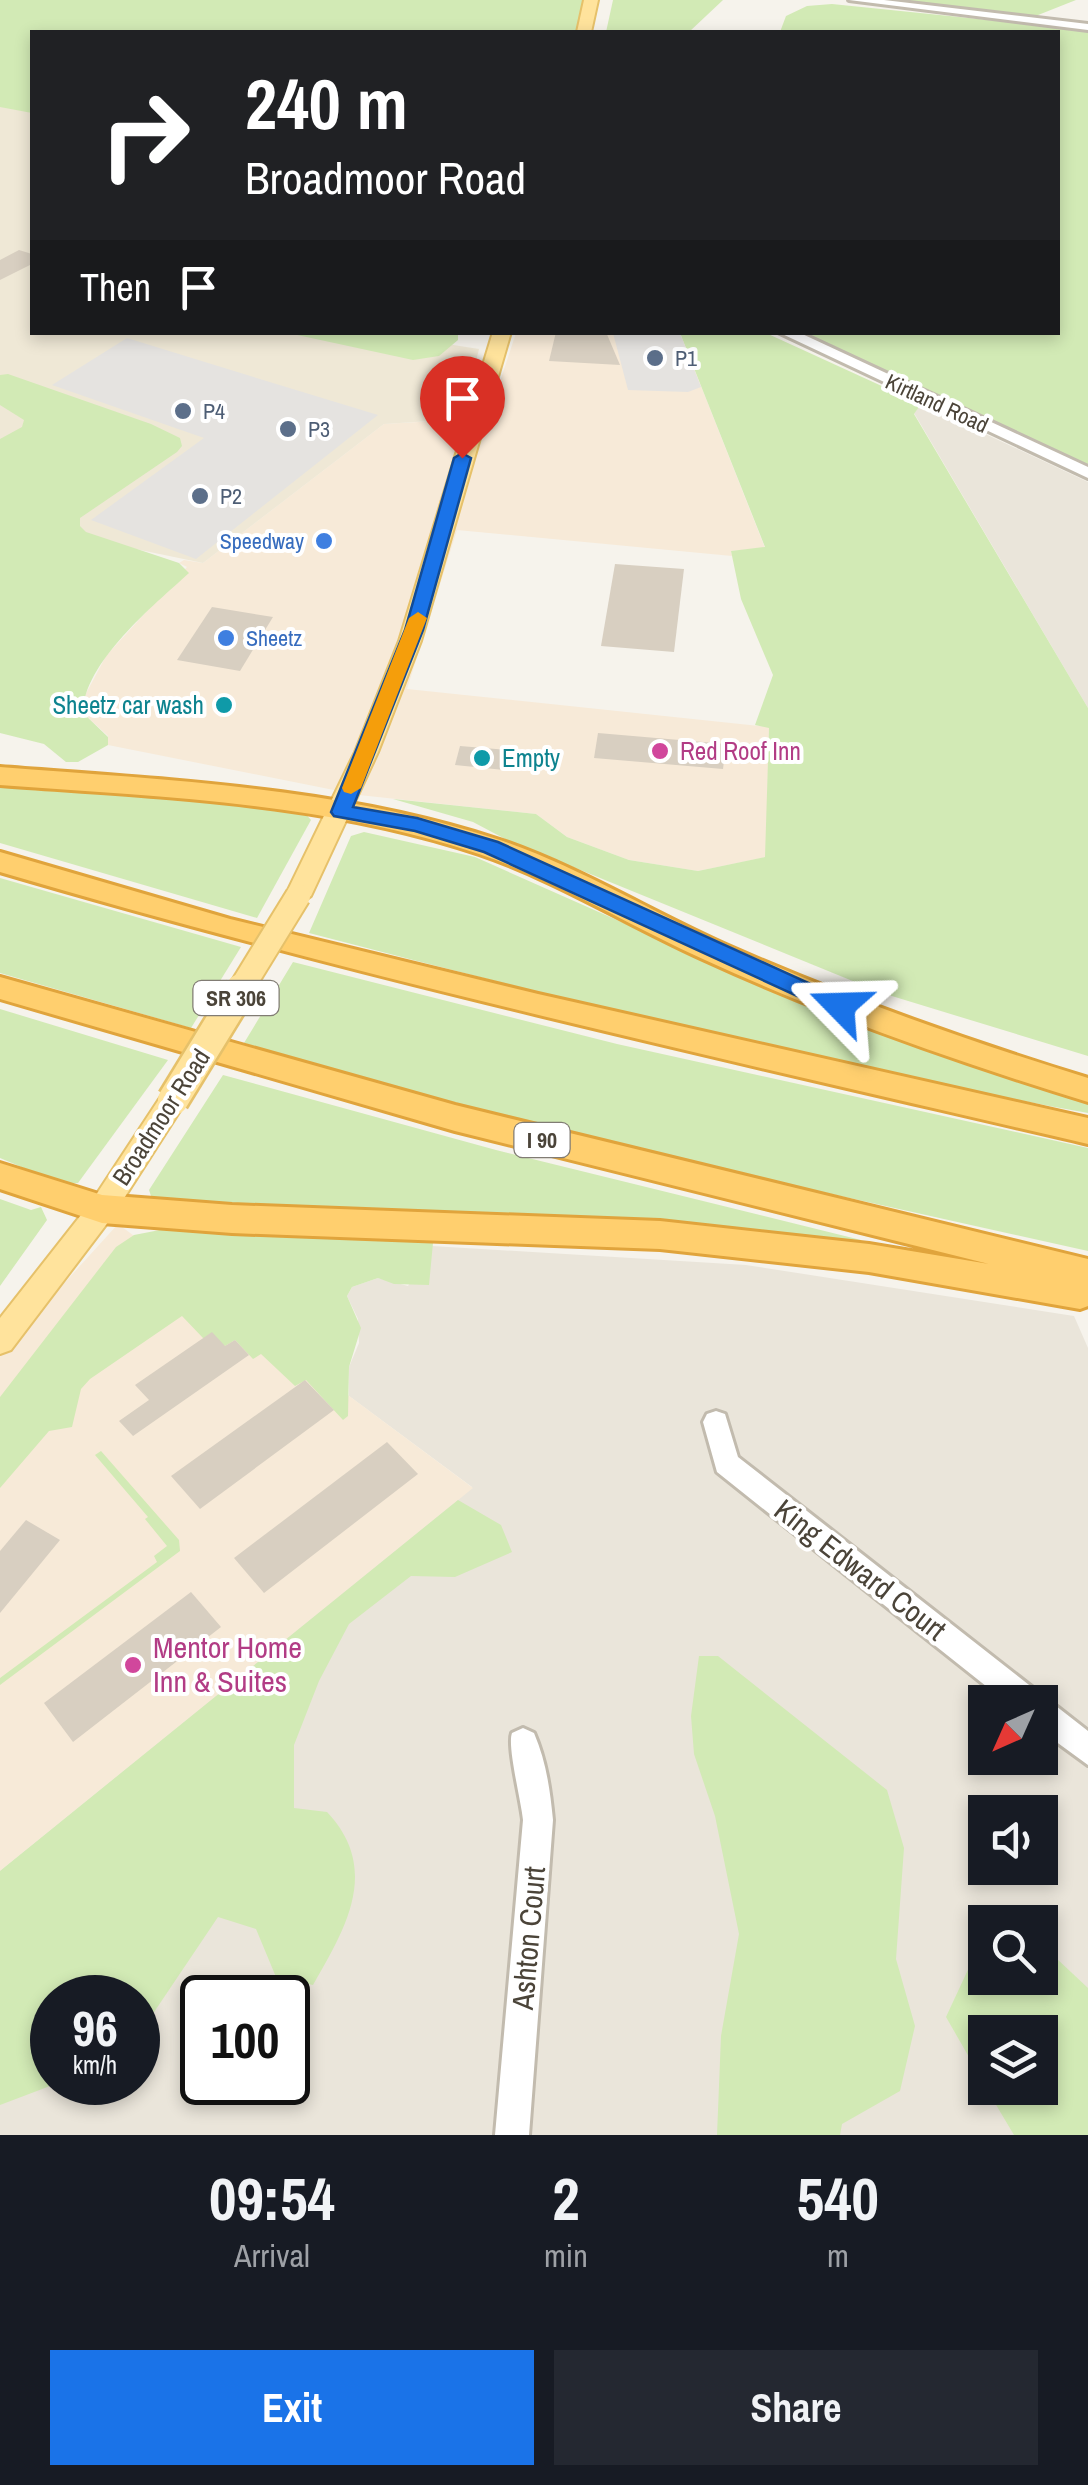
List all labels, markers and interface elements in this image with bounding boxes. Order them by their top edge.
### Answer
text: 240 m [245,57,408,151]
icon: right [80,70,210,200]
text: Broadmoor Road [245,147,526,208]
icon: arrive [171,260,226,315]
text: Then [80,262,151,313]
place label: P1 [675,343,697,373]
marker: P1 [644,347,666,369]
pin [420,356,505,459]
street label: Kirtland Road [881,366,993,440]
icon: arrive [435,371,490,426]
place label: P4 [203,396,225,426]
marker: P4 [172,400,194,422]
place label: P3 [308,414,330,444]
marker: P3 [277,418,299,440]
place label: P2 [220,481,242,511]
marker: P2 [189,485,211,507]
place label: Speedway [220,526,304,556]
marker: Speedway [313,530,335,552]
place label: Sheetz [246,623,302,653]
marker: Sheetz [215,627,237,649]
place label: Sheetz car wash [52,688,204,722]
marker: Sheetz car wash [213,694,235,716]
place label: Red Roof Inn [680,734,801,768]
marker: Red Roof Inn [649,740,671,762]
place label: Empty [502,741,561,775]
marker: Empty [471,747,493,769]
position arrow [788,954,892,1058]
road number: SR 306 [194,981,278,1015]
street label: Broadmoor Road [104,1042,218,1192]
road number: I 90 [514,1123,570,1157]
street label: King Edward Court [766,1489,955,1649]
place label: Mentor Home Inn & Suites [153,1627,302,1701]
marker: Mentor Home Inn & Suites [122,1654,144,1676]
north arrow [968,1685,1058,1775]
map controls [968,1685,1058,2105]
button: sound [968,1795,1058,1885]
street label: Ashton Court [502,1865,554,2012]
button: search [968,1905,1058,1995]
speed limit sign: 100 [180,1975,310,2105]
text: 96 [72,1994,118,2062]
button: layers [968,2015,1058,2105]
text: km/h [73,2048,117,2082]
text: 09:54 [209,2158,335,2239]
text: 2 [552,2158,580,2239]
text: 540 [797,2158,879,2239]
text: Arrival [234,2234,310,2277]
text: min [544,2234,588,2277]
text: m [827,2234,849,2277]
button: Exit [50,2350,534,2465]
button: Share [554,2350,1038,2465]

